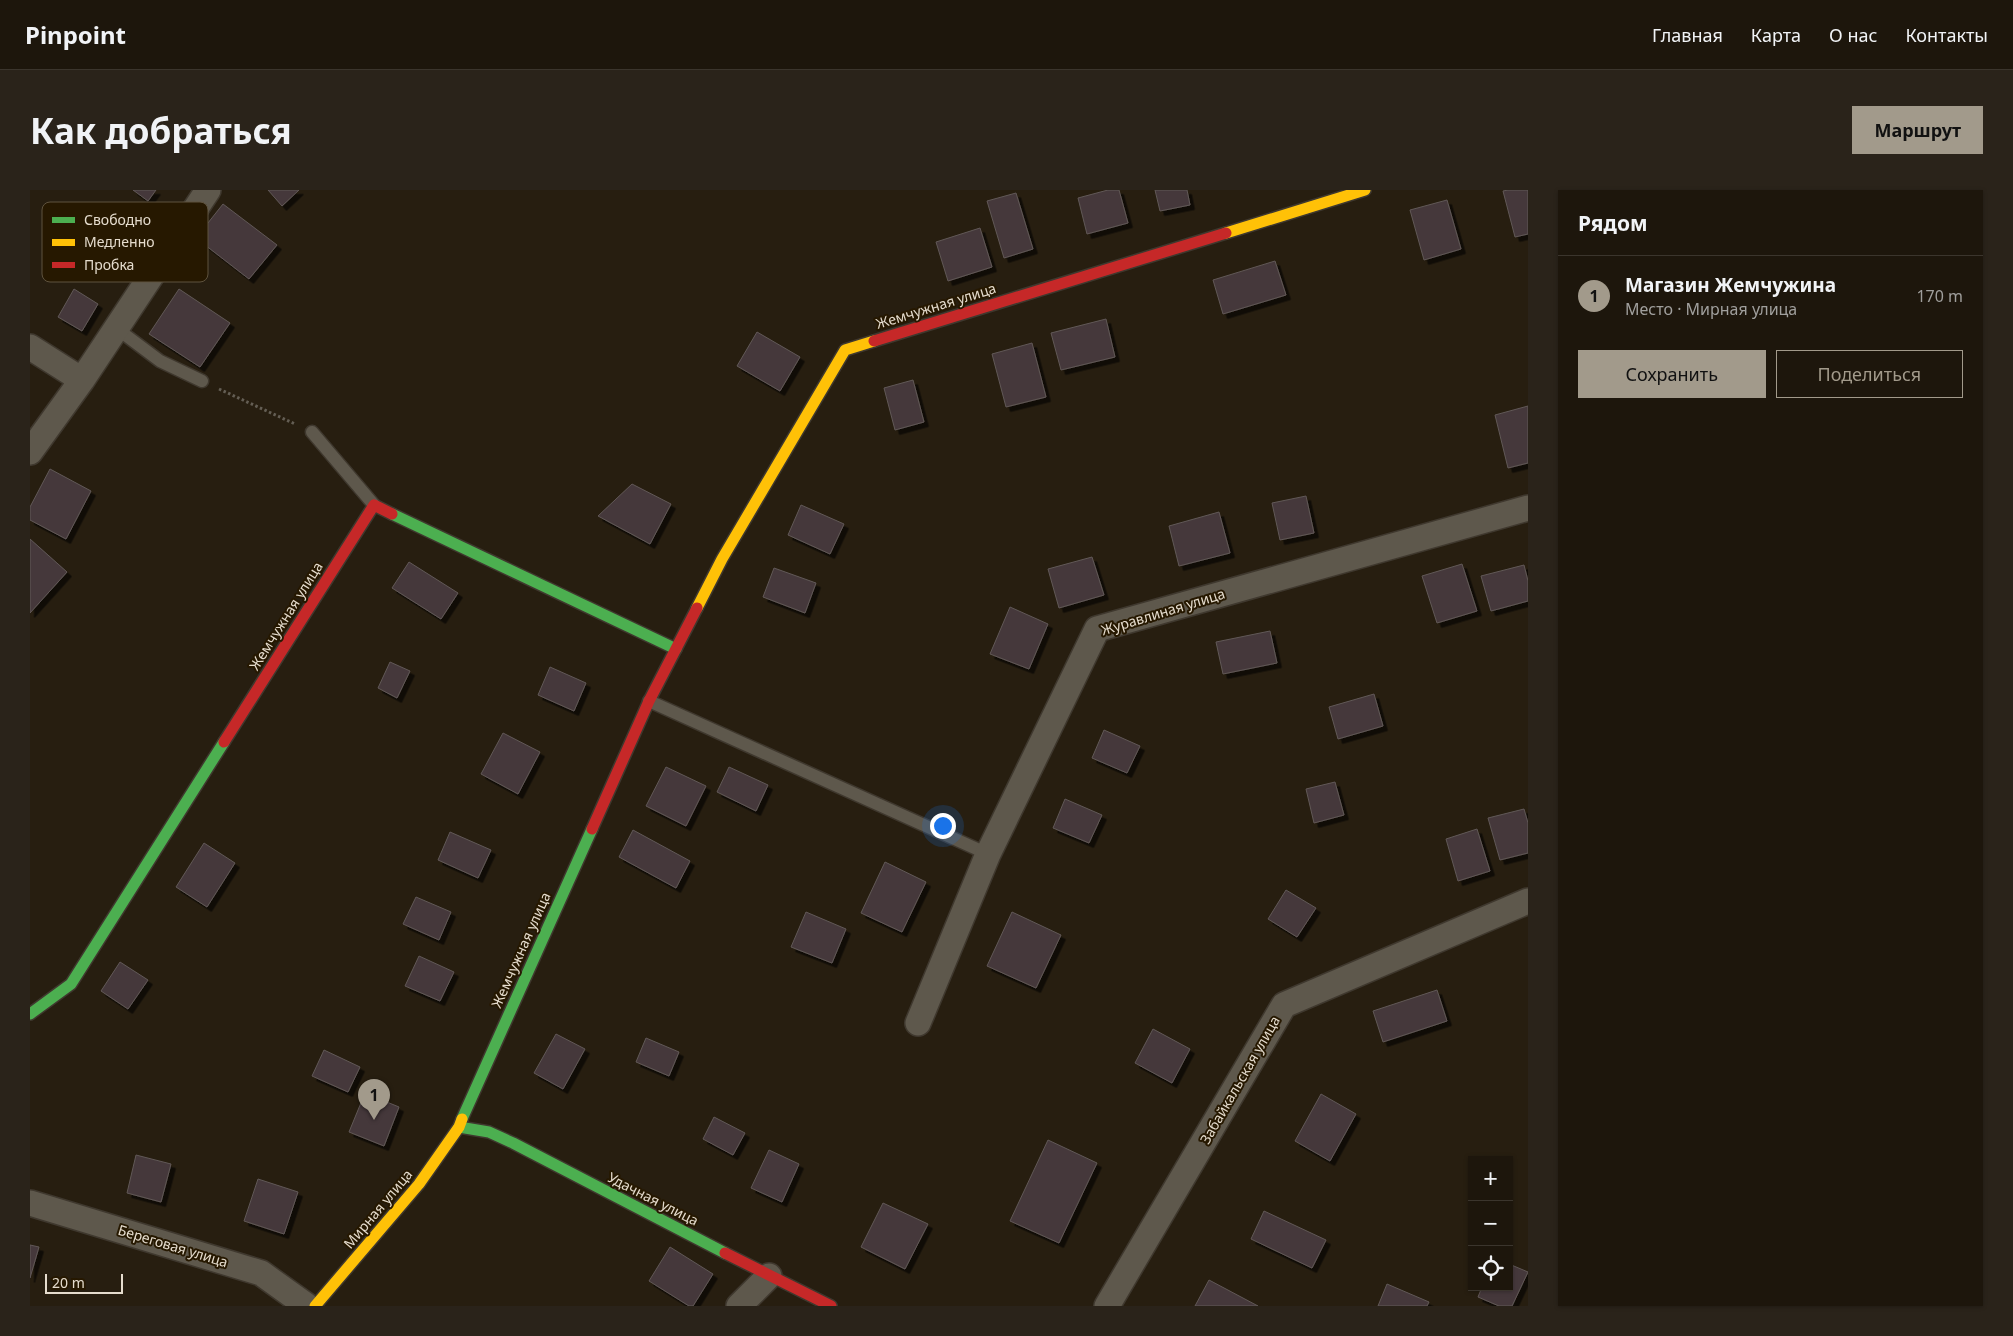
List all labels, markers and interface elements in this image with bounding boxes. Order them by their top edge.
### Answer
text: Pinpoint [25,18,126,51]
text: Главная [1652,23,1723,47]
text: Карта [1751,23,1801,47]
text: О нас [1829,23,1877,47]
text: Контакты [1905,23,1988,47]
button: Маршрут [1852,106,1983,154]
text: Как добраться [30,107,292,154]
legend [42,202,208,282]
text: Рядом [1578,209,1648,237]
text: Свободно [84,210,151,229]
text: Медленно [84,232,155,251]
text: Пробка [84,255,134,274]
text: Магазин Жемчужина [1625,272,1836,298]
street label: Жемчужная улица [873,278,998,333]
text: 1 [1589,285,1599,307]
text: 170 m [1916,285,1963,307]
text: Место · Мирная улица [1625,298,1797,320]
button: Сохранить [1578,350,1766,398]
button: Поделиться [1776,350,1963,398]
street label: Жемчужная улица [244,558,327,674]
street label: Журавлиная улица [1099,584,1227,639]
your location [930,813,956,839]
street label: Жемчужная улица [487,889,555,1011]
street label: Забайкальская улица [1195,1012,1284,1147]
pin: 1 [358,1079,390,1120]
map controls [1468,1156,1513,1291]
button: + [1468,1156,1513,1201]
street label: Мирная улица [339,1165,416,1252]
street label: Удачная улица [605,1167,702,1230]
button: − [1468,1201,1513,1246]
street label: Береговая улица [116,1220,230,1271]
button: locate [1468,1246,1513,1291]
scale bar [45,1271,122,1294]
text: 20 m [52,1273,85,1292]

